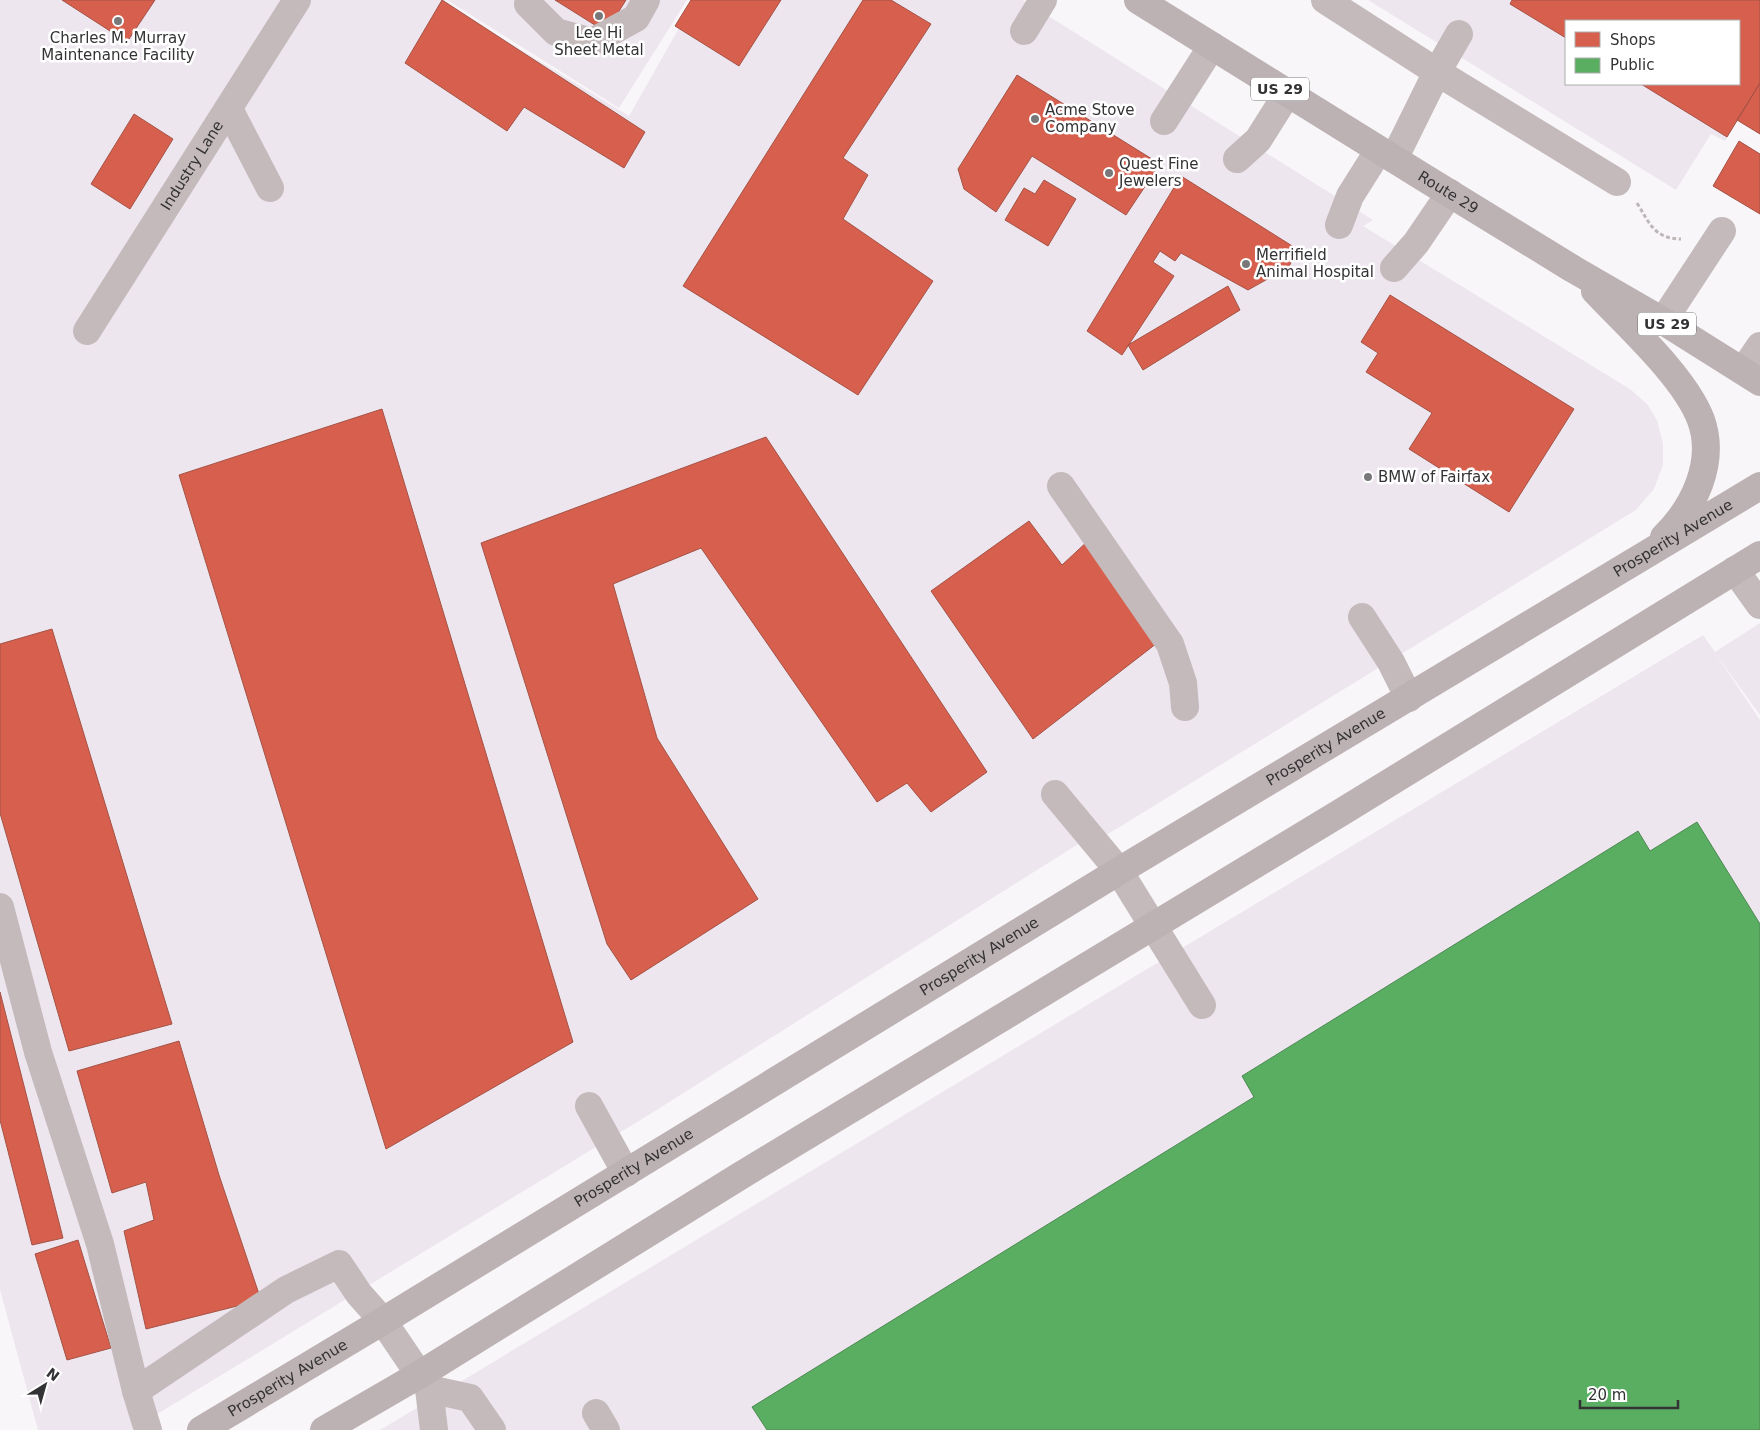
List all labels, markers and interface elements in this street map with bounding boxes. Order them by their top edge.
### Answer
marker: Lee Hi Sheet Metal [593,10,605,22]
marker: Charles M. Murray Maintenance Facility [112,15,124,27]
legend [1565,20,1740,85]
place label: Lee Hi Sheet Metal [554,24,644,59]
place label: Charles M. Murray Maintenance Facility [41,29,195,64]
text: Shops [1610,31,1656,49]
text: Public [1610,56,1654,74]
road number: US 29 [1251,78,1309,100]
place label: Acme Stove Company [1045,101,1135,136]
marker: Acme Stove Company [1029,113,1041,125]
street label: Industry Lane [157,117,227,214]
place label: Quest Fine Jewelers [1118,155,1198,190]
marker: Quest Fine Jewelers [1103,167,1115,179]
street label: Route 29 [1415,167,1482,218]
place label: Merrifield Animal Hospital [1256,246,1374,281]
marker: Merrifield Animal Hospital [1240,258,1252,270]
road number: US 29 [1638,312,1696,336]
place label: BMW of Fairfax [1378,468,1490,486]
marker: BMW of Fairfax [1362,471,1374,483]
street label: Prosperity Avenue [1610,496,1736,581]
street label: Prosperity Avenue [1263,704,1389,790]
street label: Prosperity Avenue [916,913,1042,1000]
street label: Prosperity Avenue [571,1125,696,1211]
street label: Prosperity Avenue [225,1335,351,1421]
north arrow [20,1360,70,1410]
text: N [43,1365,62,1385]
scale bar [1580,1378,1678,1410]
text: 20 m [1588,1386,1626,1404]

